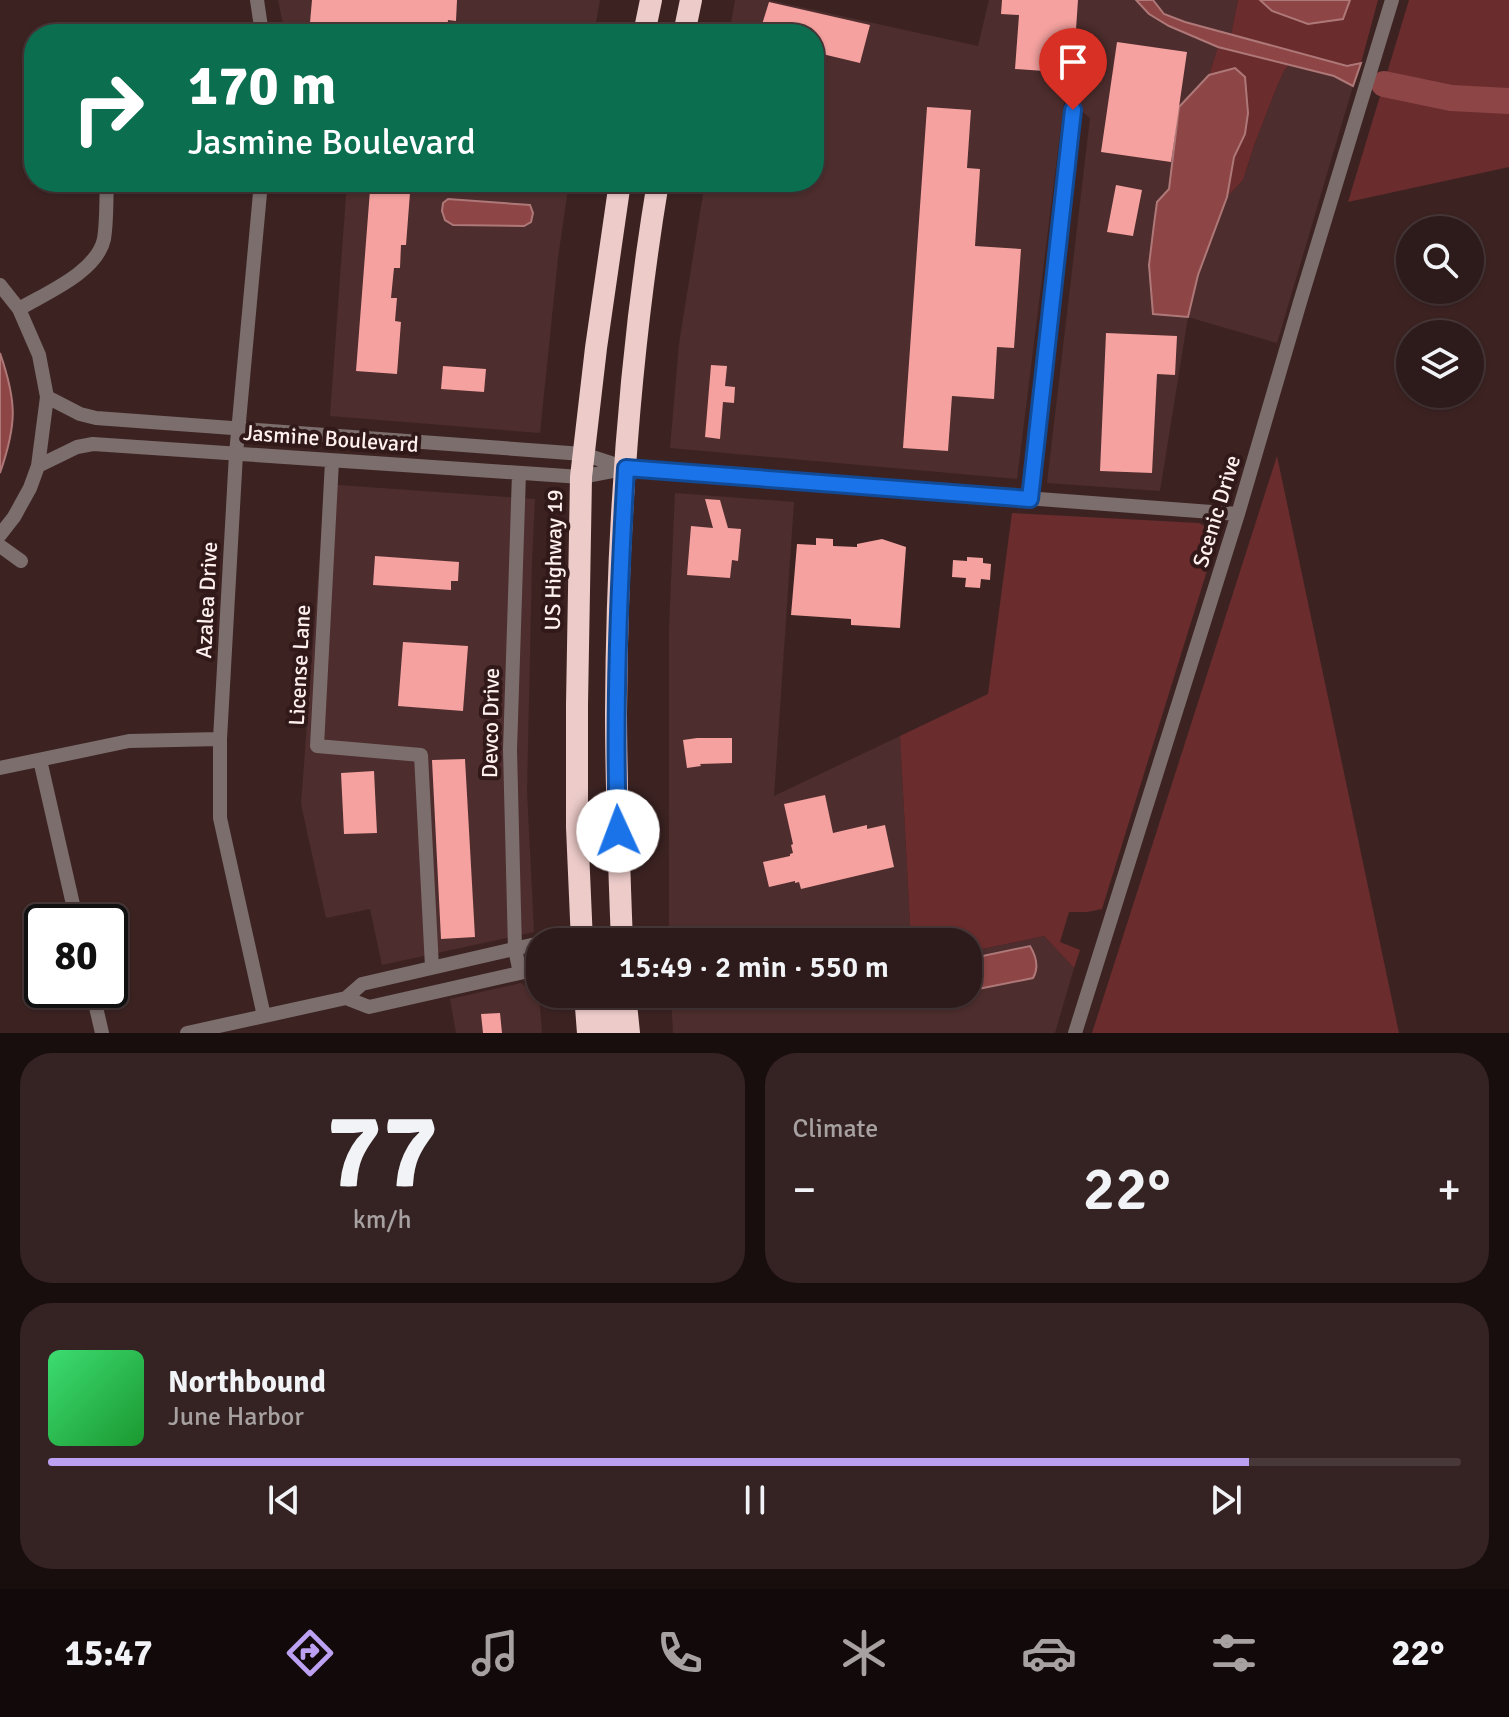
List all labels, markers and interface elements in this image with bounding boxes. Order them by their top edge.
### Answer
pin [1039,28,1107,110]
icon: arrive [1051,40,1095,84]
text: 170 m [188,51,336,120]
icon: right [56,56,160,160]
text: Jasmine Boulevard [188,120,476,165]
map controls [1396,216,1484,408]
button: search [1396,216,1484,304]
button: layers [1396,320,1484,408]
street label: Jasmine Boulevard [242,419,420,458]
street label: Scenic Drive [1187,452,1246,570]
street label: US Highway 19 [539,489,568,631]
street label: Azalea Drive [190,541,223,659]
street label: License Lane [283,604,316,726]
street label: Devco Drive [476,668,505,778]
position arrow [576,789,660,873]
speed limit sign: 80 [24,904,128,1008]
text: 15:49 · 2 min · 550 m [619,949,889,986]
text: 77 [326,1088,438,1216]
text: Climate [793,1113,878,1145]
text: 22° [1083,1153,1171,1227]
text: − [793,1163,816,1217]
text: + [1437,1163,1461,1217]
text: km/h [353,1204,412,1236]
text: Northbound [168,1364,326,1401]
text: June Harbor [168,1401,304,1433]
icon: previous [262,1478,306,1522]
icon: pause [733,1478,777,1522]
icon: next [1204,1478,1248,1522]
icon: directions [282,1625,338,1681]
icon: music [467,1625,523,1681]
icon: phone [652,1625,708,1681]
icon: climate [836,1625,892,1681]
icon: car [1021,1625,1077,1681]
icon: filters [1206,1625,1262,1681]
text: 15:47 [64,1631,153,1676]
text: 22° [1391,1631,1444,1676]

